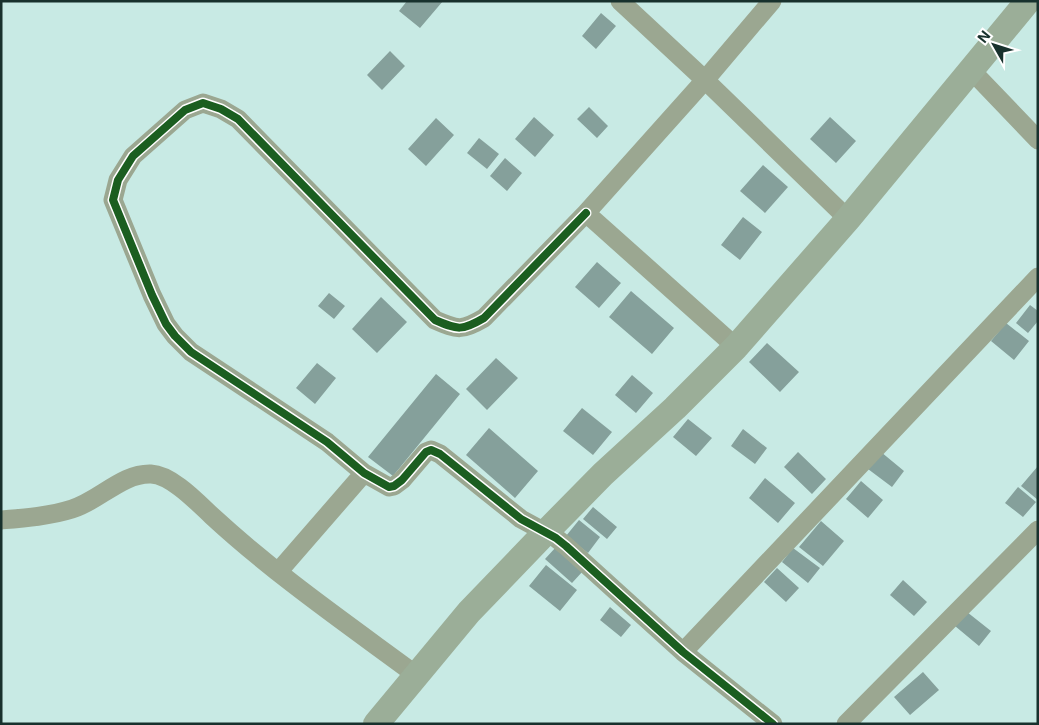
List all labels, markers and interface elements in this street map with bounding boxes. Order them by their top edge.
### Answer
north arrow [969,20,1019,70]
text: N [974,27,993,46]

